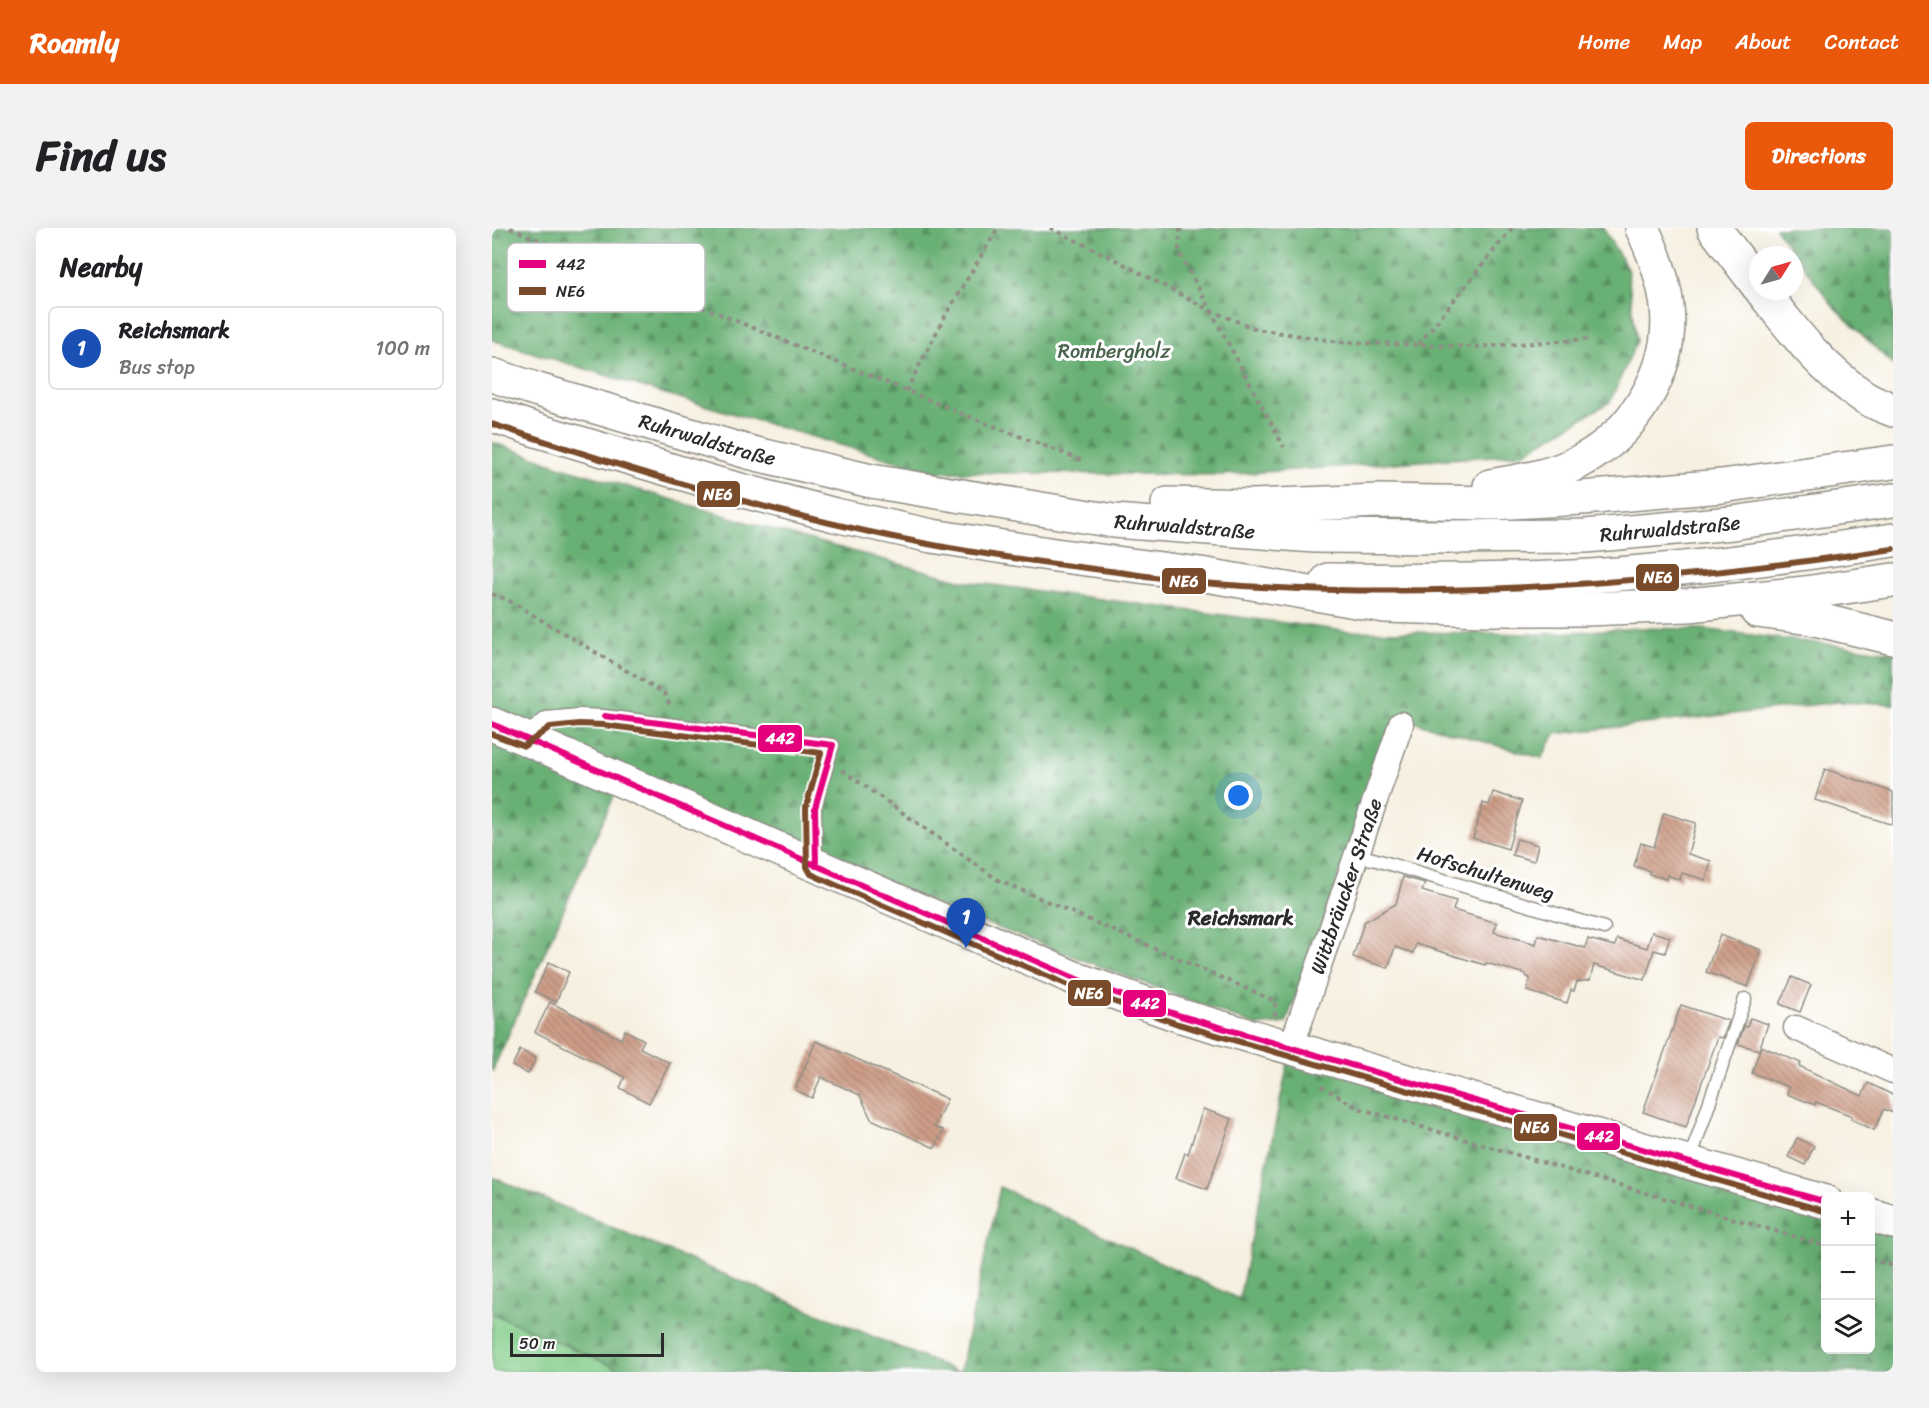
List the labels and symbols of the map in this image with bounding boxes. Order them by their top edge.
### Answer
legend [507,243,705,312]
north arrow [1749,246,1803,300]
text: 442 [556,250,585,279]
text: NE6 [556,277,585,306]
park label: Rombergholz [1058,334,1171,369]
street label: Ruhrwaldstraße [635,404,779,476]
line badge: NE6 [696,480,741,508]
text: NE6 [702,480,733,509]
street label: Ruhrwaldstraße [1113,504,1256,549]
street label: Ruhrwaldstraße [1598,505,1743,553]
line badge: NE6 [1635,563,1680,592]
text: NE6 [1642,563,1673,592]
line badge: NE6 [1161,567,1207,595]
text: NE6 [1168,567,1199,596]
line badge: 442 [757,724,803,753]
text: 442 [764,724,795,753]
your location [1224,781,1253,810]
street label: Wittbräucker Straße [1300,793,1393,979]
street label: Hofschultenweg [1413,836,1559,911]
pin: 1 [946,898,986,948]
district label: Reichsmark [1187,899,1294,937]
line badge: NE6 [1067,979,1112,1007]
text: NE6 [1073,979,1104,1008]
line badge: 442 [1122,989,1167,1018]
text: 442 [1129,989,1160,1018]
line badge: NE6 [1513,1113,1558,1142]
text: NE6 [1519,1113,1550,1142]
line badge: 442 [1576,1122,1621,1151]
text: 442 [1583,1122,1614,1151]
scale bar [510,1330,664,1358]

